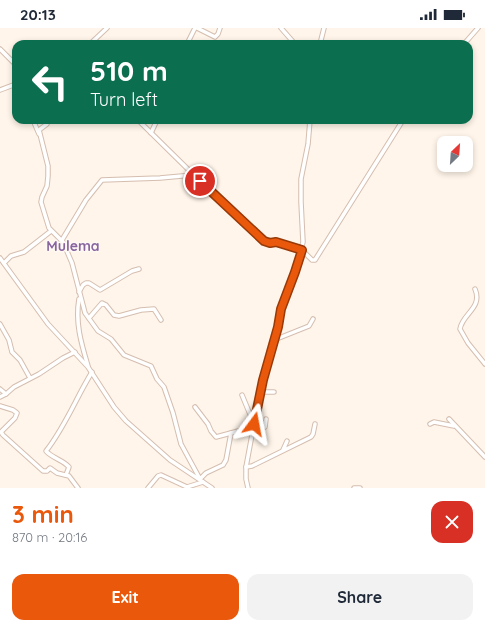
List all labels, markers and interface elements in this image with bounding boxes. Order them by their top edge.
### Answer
text: 20:13 [20,5,56,24]
text: 510 m [90,53,168,88]
icon: left [24,56,76,108]
text: Turn left [90,88,158,111]
north arrow [437,136,473,172]
map controls [437,136,473,172]
pin [183,164,217,198]
icon: arrive [189,170,211,192]
district label: Mulema [46,237,100,255]
position arrow [233,403,275,445]
text: 3 min [12,499,74,529]
button: close [431,501,473,543]
text: 870 m · 20:16 [12,529,87,545]
button: Exit [12,574,239,620]
button: Share [247,574,473,620]

